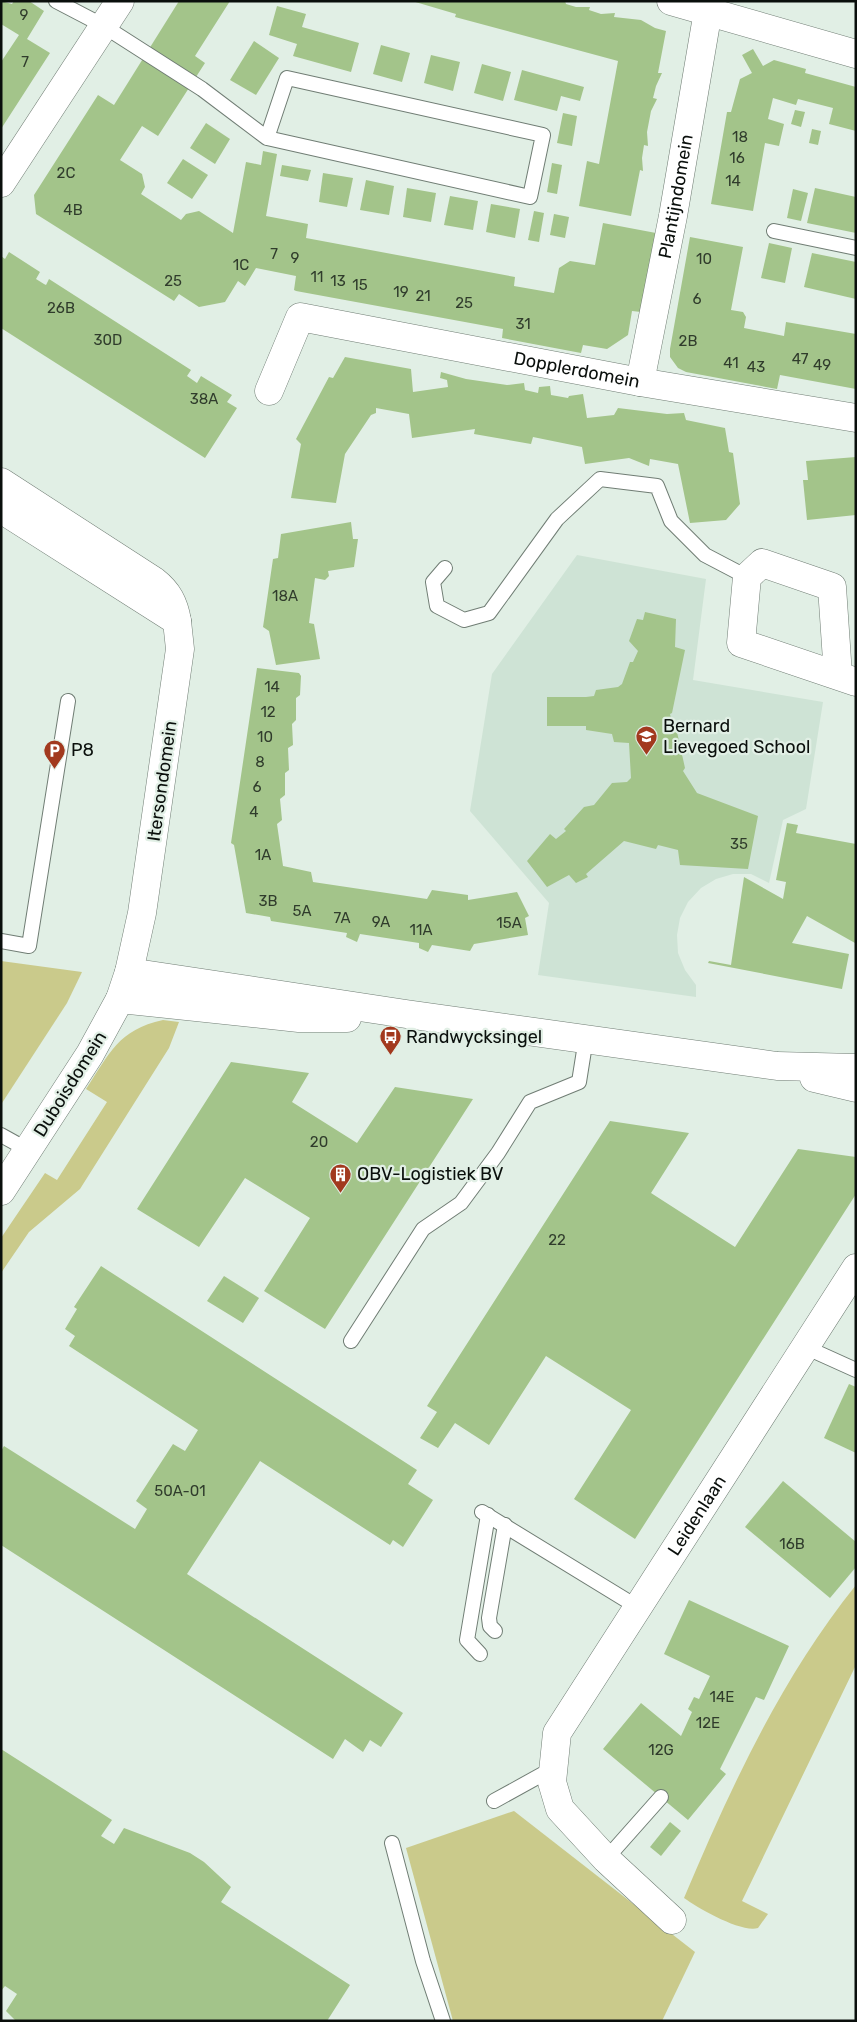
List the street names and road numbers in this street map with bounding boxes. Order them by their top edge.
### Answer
street label: Plantijndomein [654,133,698,261]
street label: Dopplerdomein [512,347,642,393]
street label: Itersondomein [143,719,181,843]
street label: Duboisdomein [29,1027,111,1141]
street label: Leidenlaan [663,1471,731,1560]

